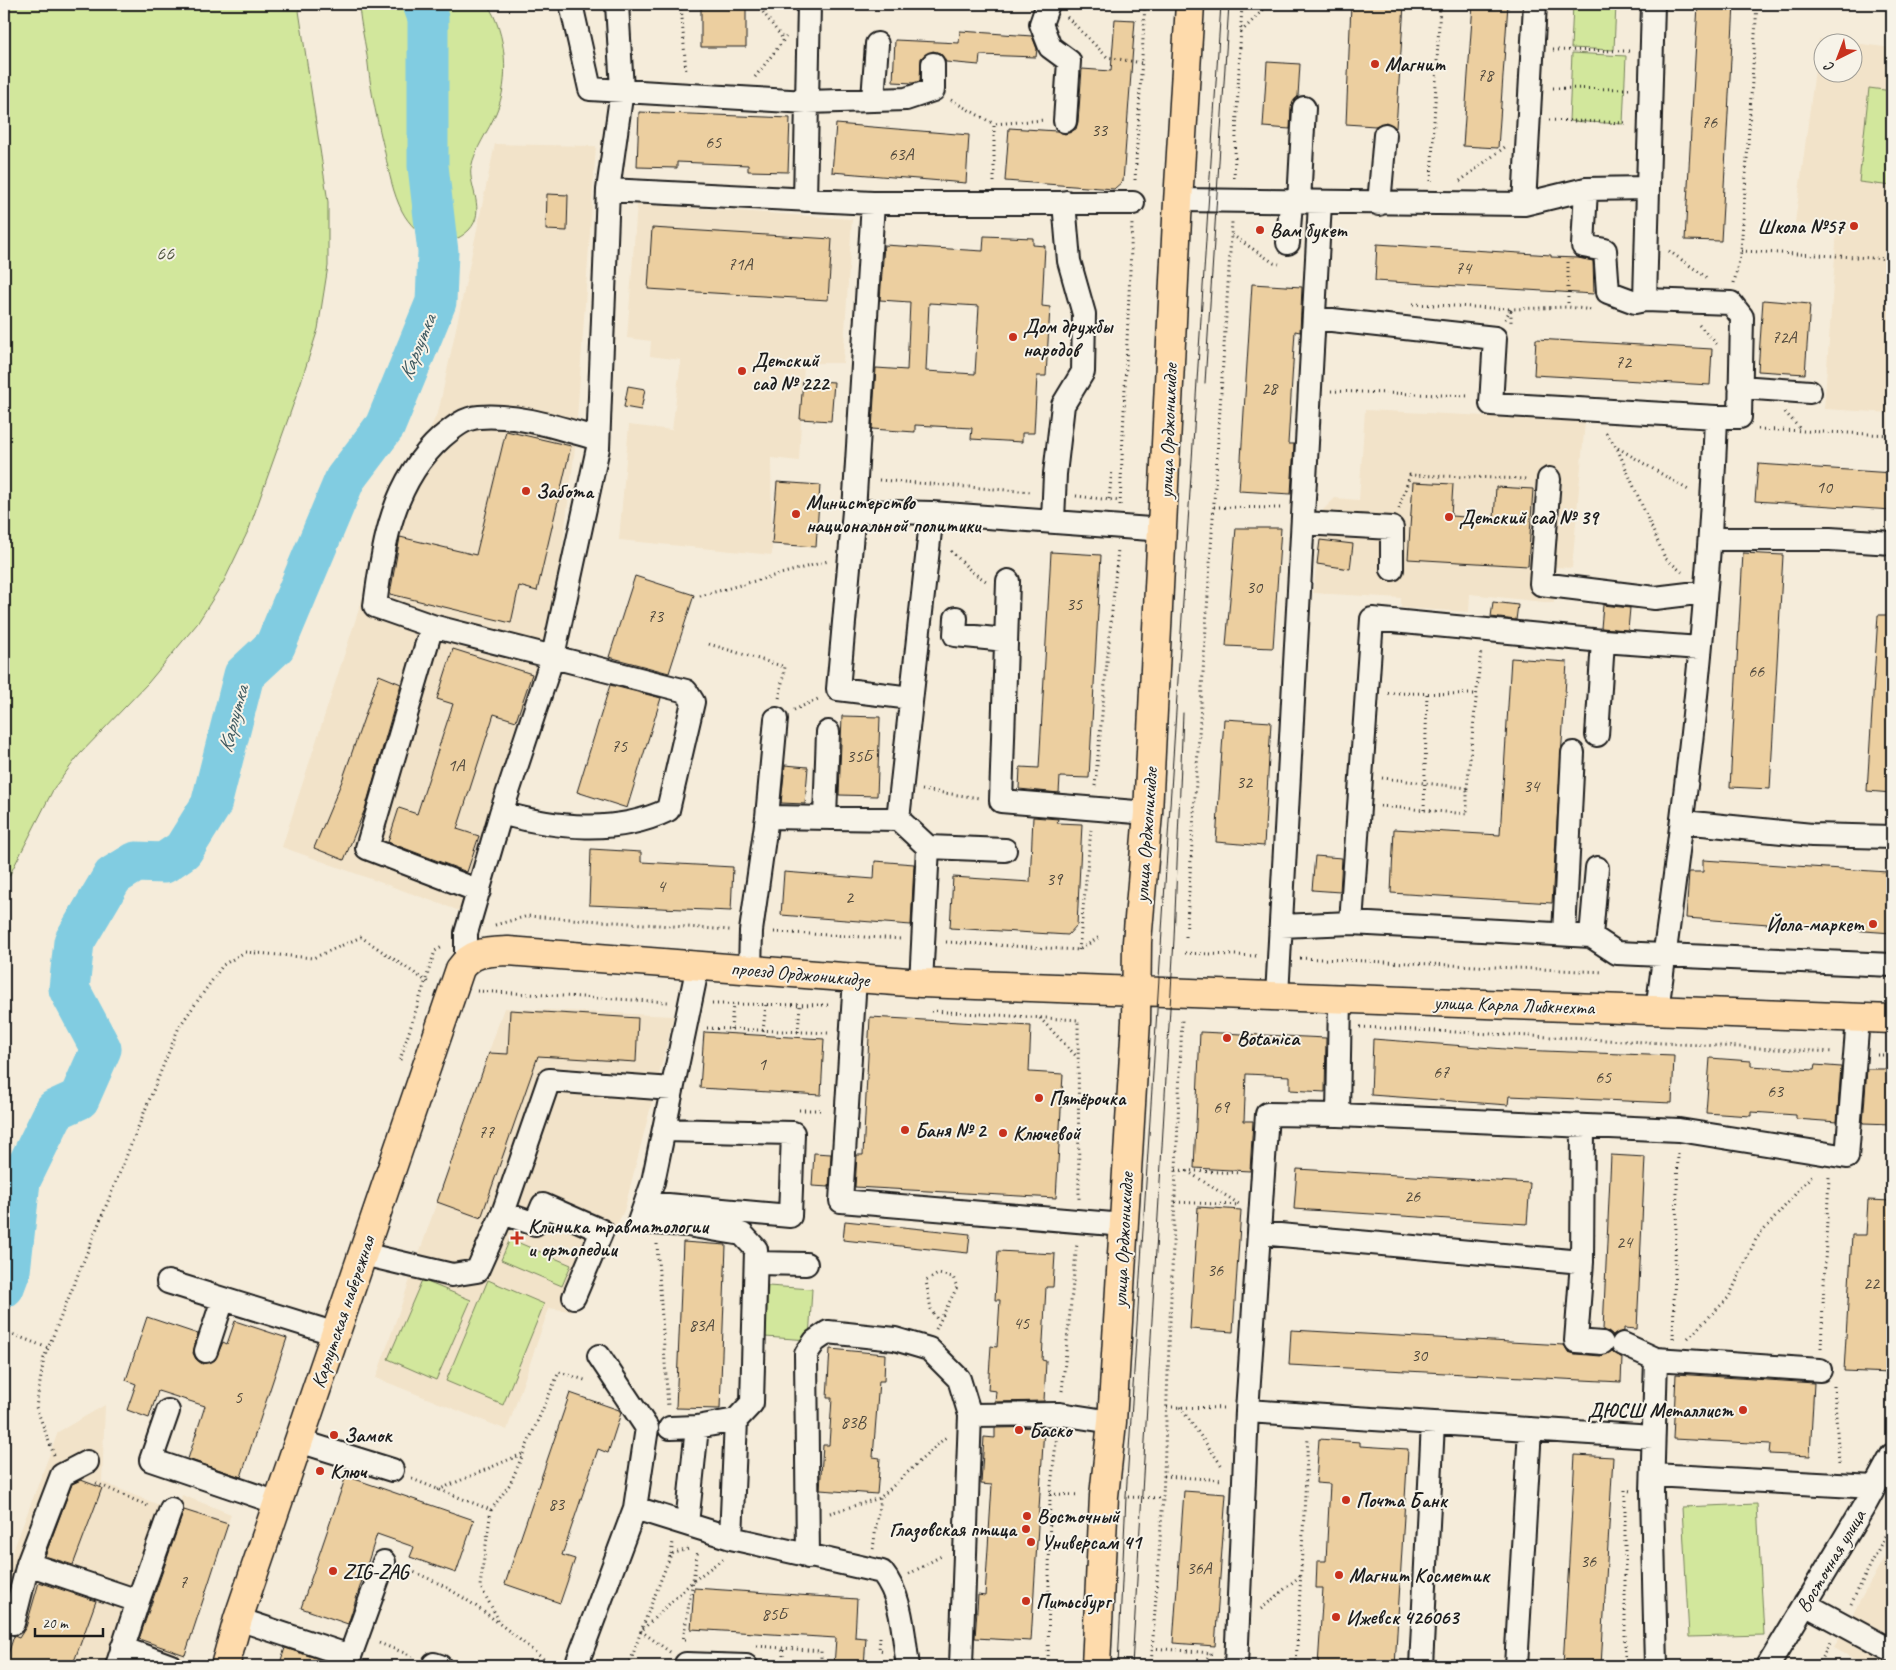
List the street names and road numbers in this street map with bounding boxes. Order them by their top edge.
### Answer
street label: улица Орджоникидзе [1153,362,1183,500]
street label: улица Орджоникидзе [1129,765,1163,904]
street label: проезд Орджоникидзе [730,955,872,993]
street label: улица Карла Либкнехта [1432,990,1597,1020]
street label: улица Орджоникидзе [1107,1170,1139,1309]
street label: Карлутская набережная [305,1231,381,1391]
street label: Восточная улица [1790,1504,1872,1617]

